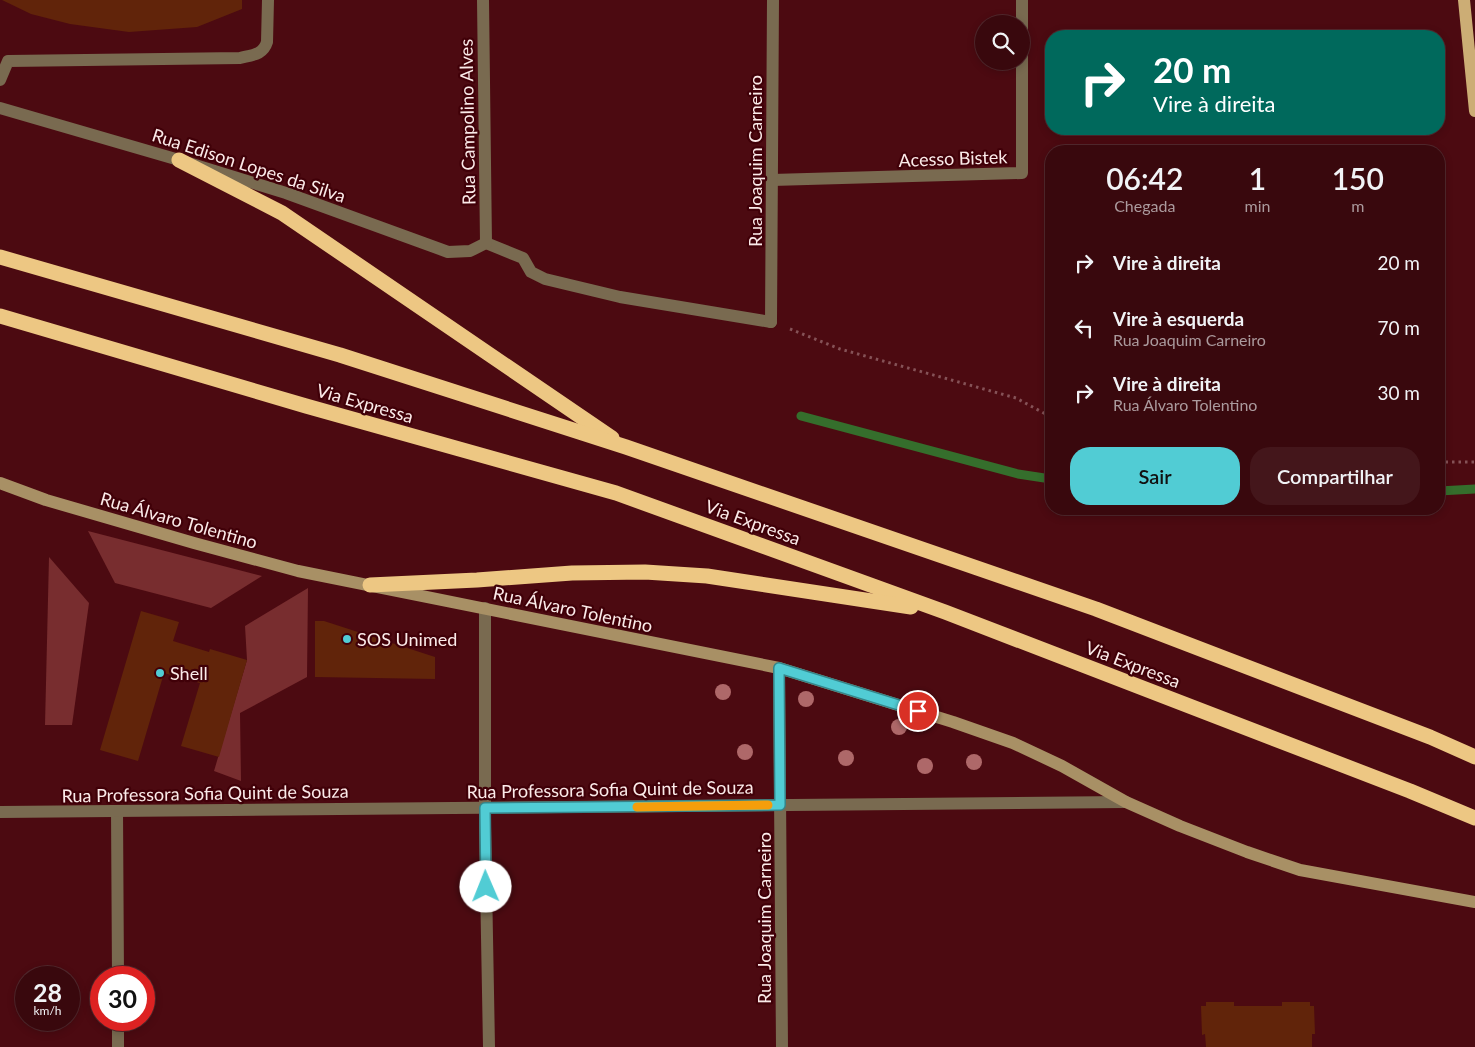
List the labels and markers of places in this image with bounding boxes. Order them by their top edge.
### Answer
place label: SOS Unimed [357,628,457,650]
marker: SOS Unimed [341,633,353,645]
place label: Shell [170,662,208,684]
marker: Shell [154,667,166,679]
pin [897,690,939,732]

